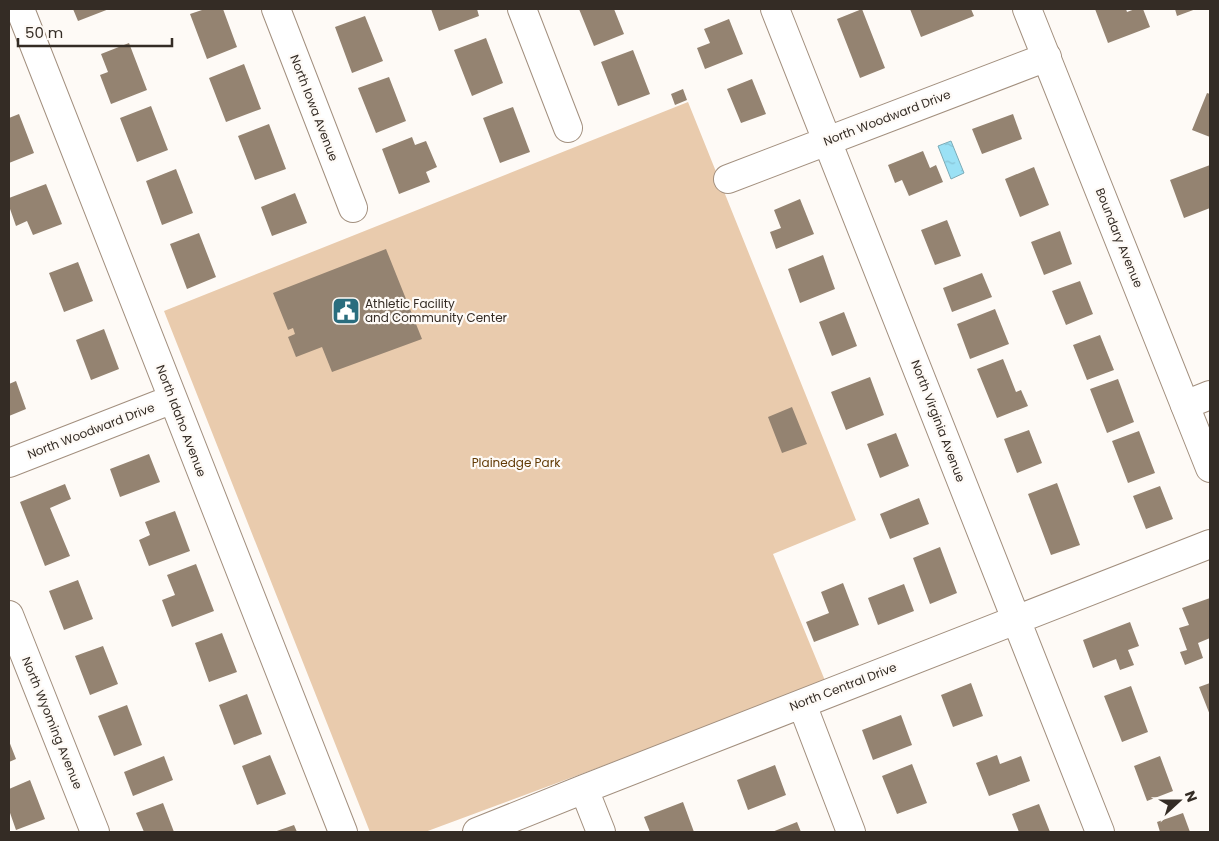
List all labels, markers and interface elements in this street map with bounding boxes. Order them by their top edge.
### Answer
scale bar [18,15,171,47]
text: 50 m [25,22,63,43]
street label: North Iowa Avenue [286,52,343,163]
street label: North Woodward Drive [821,85,953,150]
street label: Boundary Avenue [1092,185,1147,290]
place label: Athletic Facility and Community Center [365,295,508,326]
public building icon: Athletic Facility and Community Center [331,296,361,326]
street label: North Virginia Avenue [907,357,970,484]
street label: North Idaho Avenue [152,362,211,479]
street label: North Woodward Drive [25,398,157,463]
park label: Plainedge Park [472,454,561,471]
street label: North Wyoming Avenue [18,654,87,792]
street label: North Central Drive [787,658,899,715]
north arrow [1154,776,1204,826]
text: N [1180,788,1202,805]

